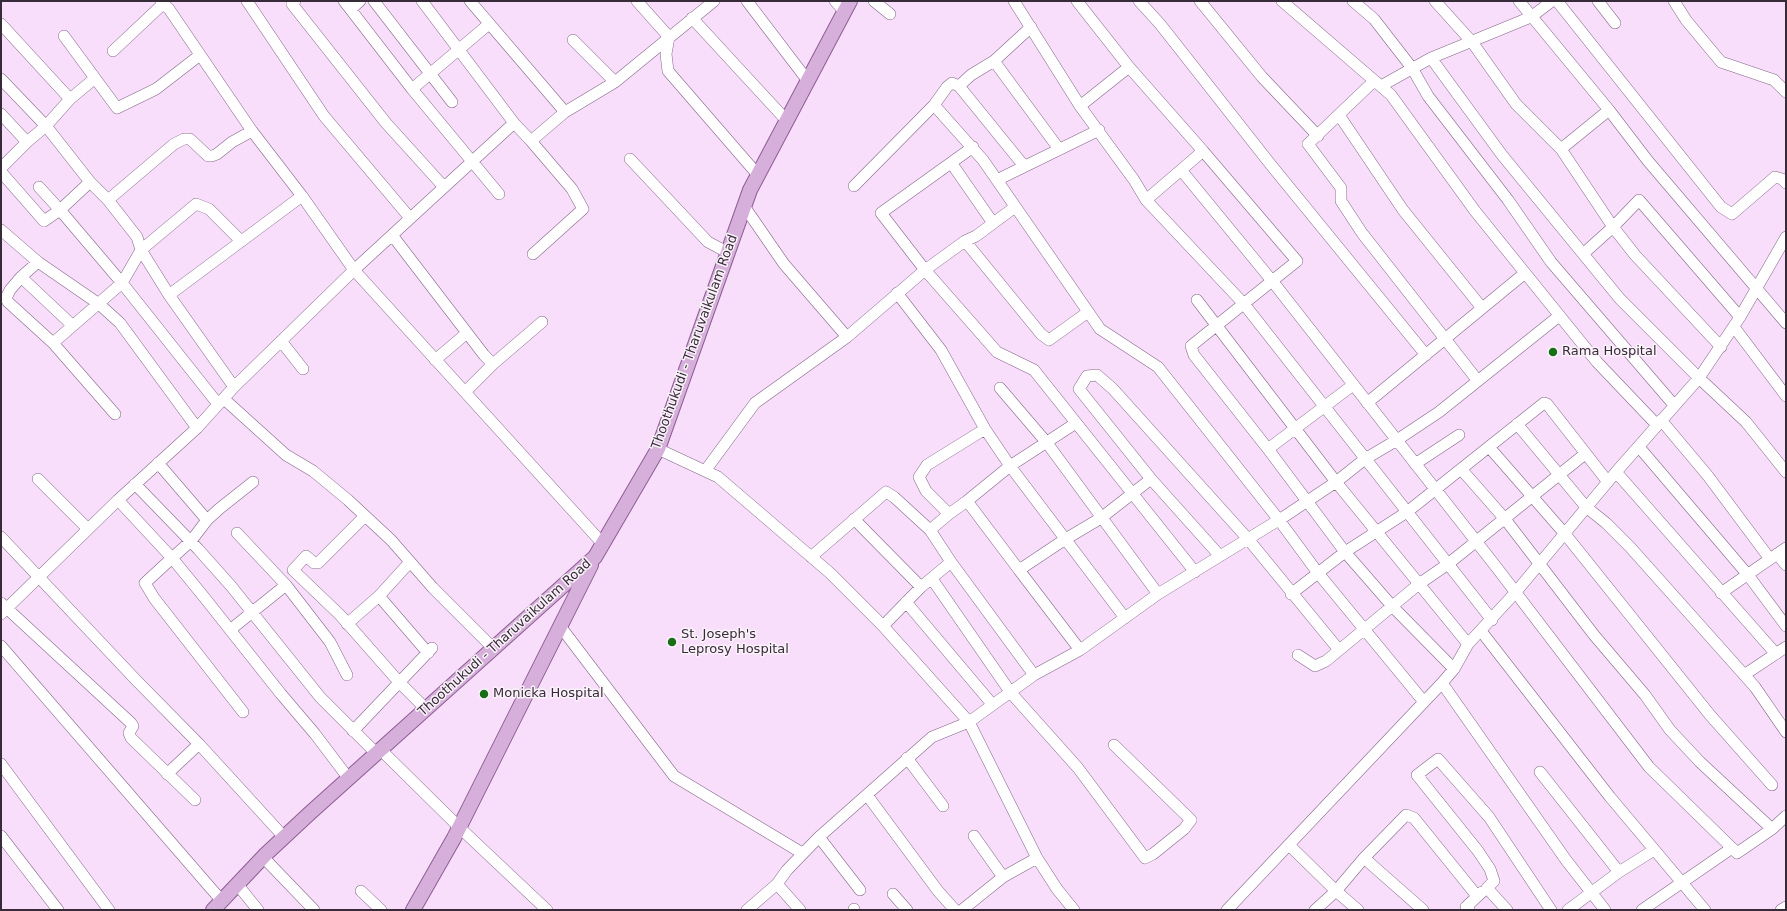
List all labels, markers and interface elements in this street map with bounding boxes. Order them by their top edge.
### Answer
street label: Thoothukudi - Tharuvaikulam Road [649,233,741,451]
place label: Rama Hospital [1562,344,1657,360]
marker: Rama Hospital [1547,346,1559,358]
street label: Thoothukudi - Tharuvaikulam Road [415,556,595,720]
place label: St. Joseph's Leprosy Hospital [681,627,789,658]
marker: St. Joseph's Leprosy Hospital [666,636,678,648]
place label: Monicka Hospital [493,686,604,702]
marker: Monicka Hospital [478,688,490,700]

